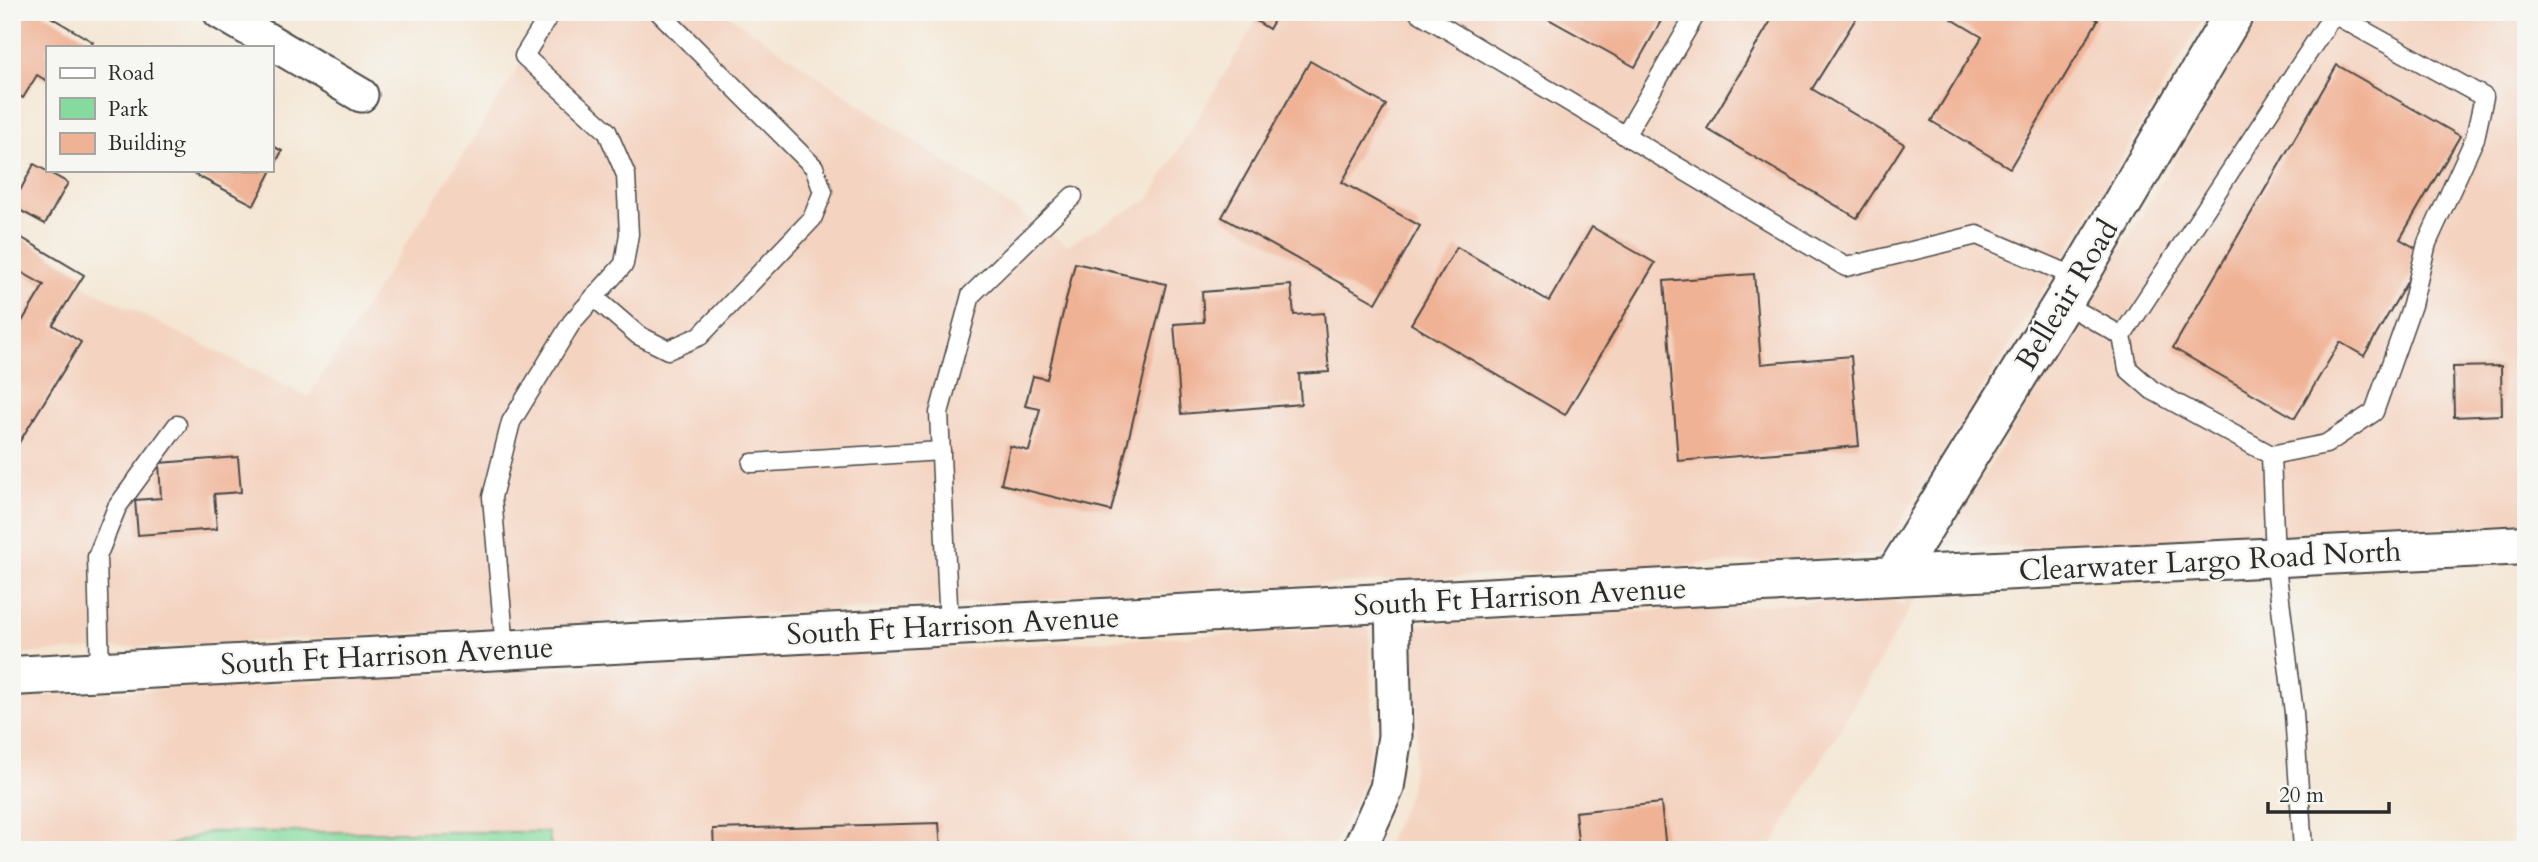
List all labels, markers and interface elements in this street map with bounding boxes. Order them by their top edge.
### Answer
legend [46,46,273,172]
text: Road [108,59,154,88]
text: Park [108,95,149,124]
text: Building [108,129,186,158]
street label: Belleair Road [2006,212,2128,378]
street label: Clearwater Largo Road North [2018,530,2403,591]
street label: South Ft Harrison Avenue [1352,568,1688,626]
street label: South Ft Harrison Avenue [785,597,1121,655]
street label: South Ft Harrison Avenue [219,627,555,685]
scale bar [2268,771,2389,815]
text: 20 m [2279,781,2324,810]

